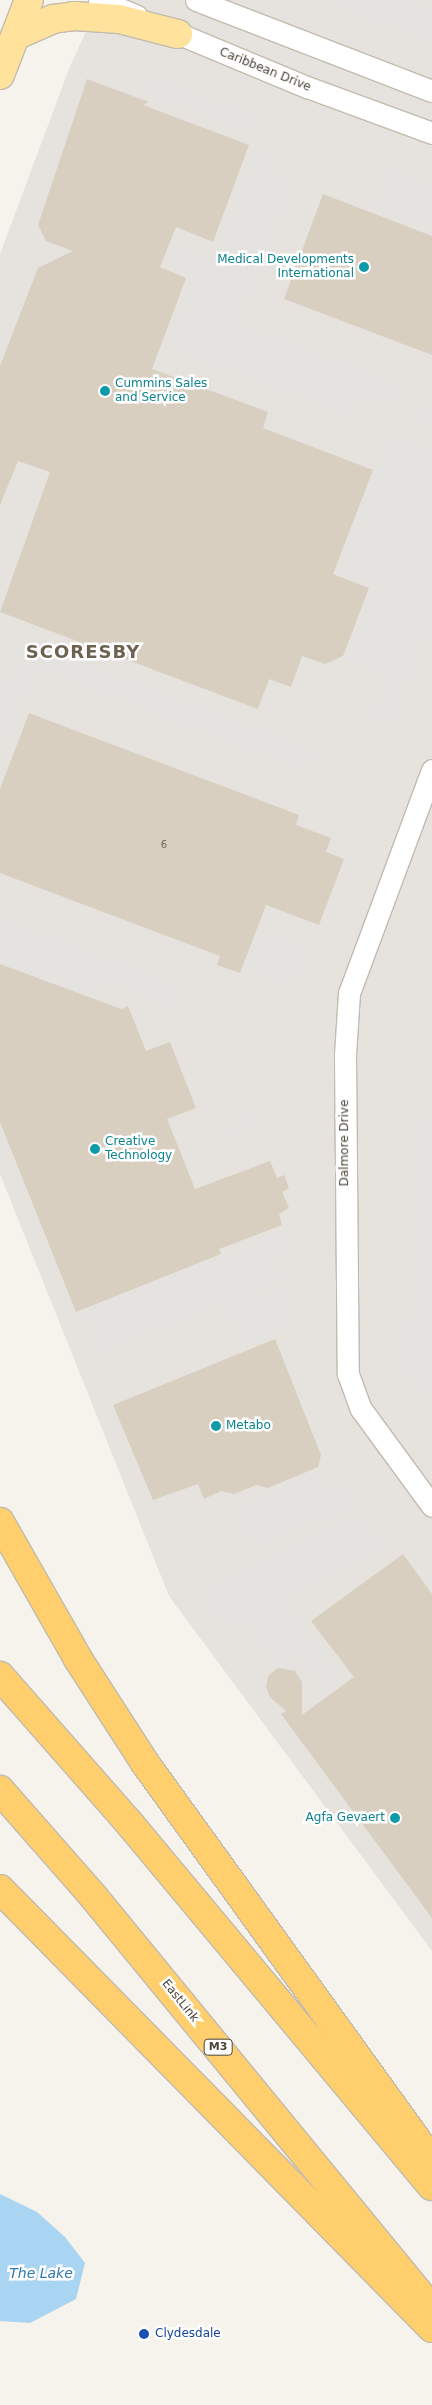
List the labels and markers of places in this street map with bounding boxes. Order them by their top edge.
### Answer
place label: Medical Developments International [217,253,354,281]
marker: Medical Developments International [358,261,370,273]
place label: Cummins Sales and Service [115,377,207,405]
marker: Cummins Sales and Service [99,385,111,397]
place label: Creative Technology [105,1135,172,1163]
marker: Creative Technology [89,1143,101,1155]
place label: Metabo [226,1419,271,1433]
marker: Metabo [210,1420,222,1432]
place label: Agfa Gevaert [306,1811,385,1825]
marker: Agfa Gevaert [389,1812,401,1824]
marker: Clydesdale [137,2327,151,2341]
place label: Clydesdale [155,2327,221,2341]

